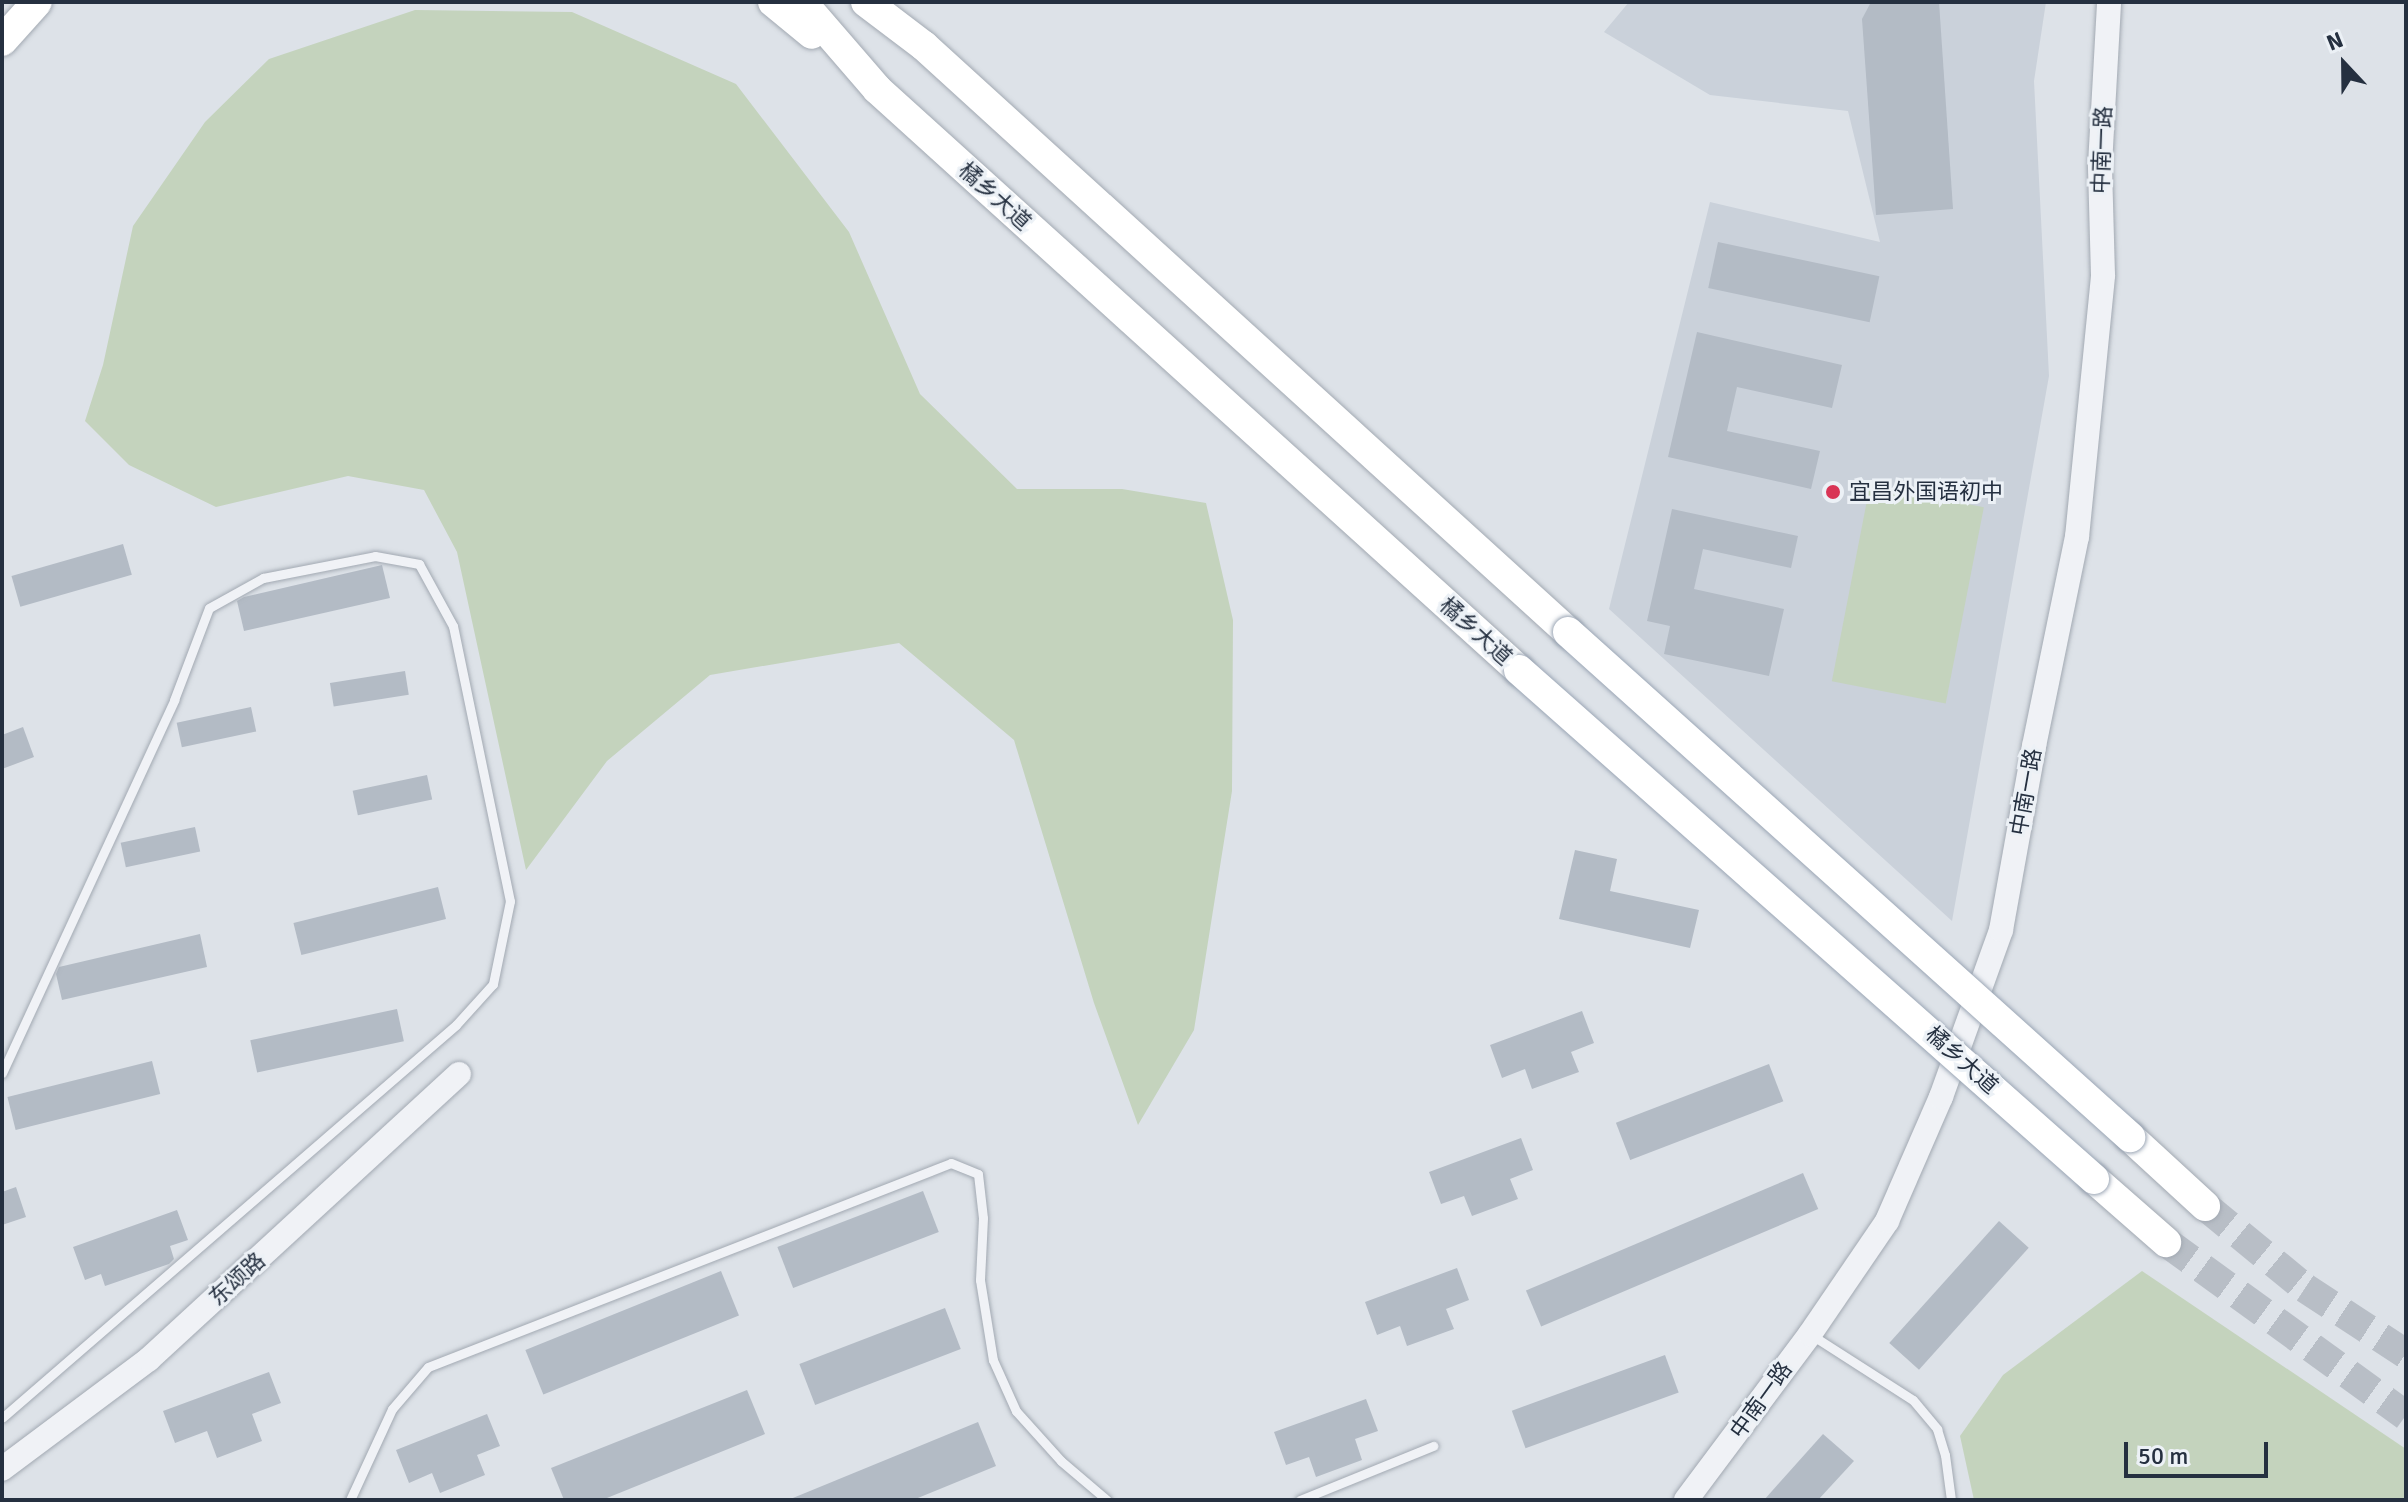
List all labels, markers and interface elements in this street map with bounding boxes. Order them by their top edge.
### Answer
north arrow [2304,24,2384,104]
text: N [2323,26,2347,57]
street label: 中南一路 [2087,106,2117,194]
street label: 橘乡大道 [953,157,1037,235]
place label: 宜昌外国语初中 [1849,479,2003,505]
marker: 宜昌外国语初中 [1824,483,1842,501]
street label: 橘乡大道 [1434,592,1518,670]
street label: 中南一路 [2005,746,2047,838]
street label: 橘乡大道 [1920,1021,2004,1099]
street label: 东颂路 [204,1247,270,1311]
street label: 中南一路 [1724,1357,1798,1443]
scale bar [2128,1426,2272,1476]
text: 50 m [2138,1441,2188,1471]

